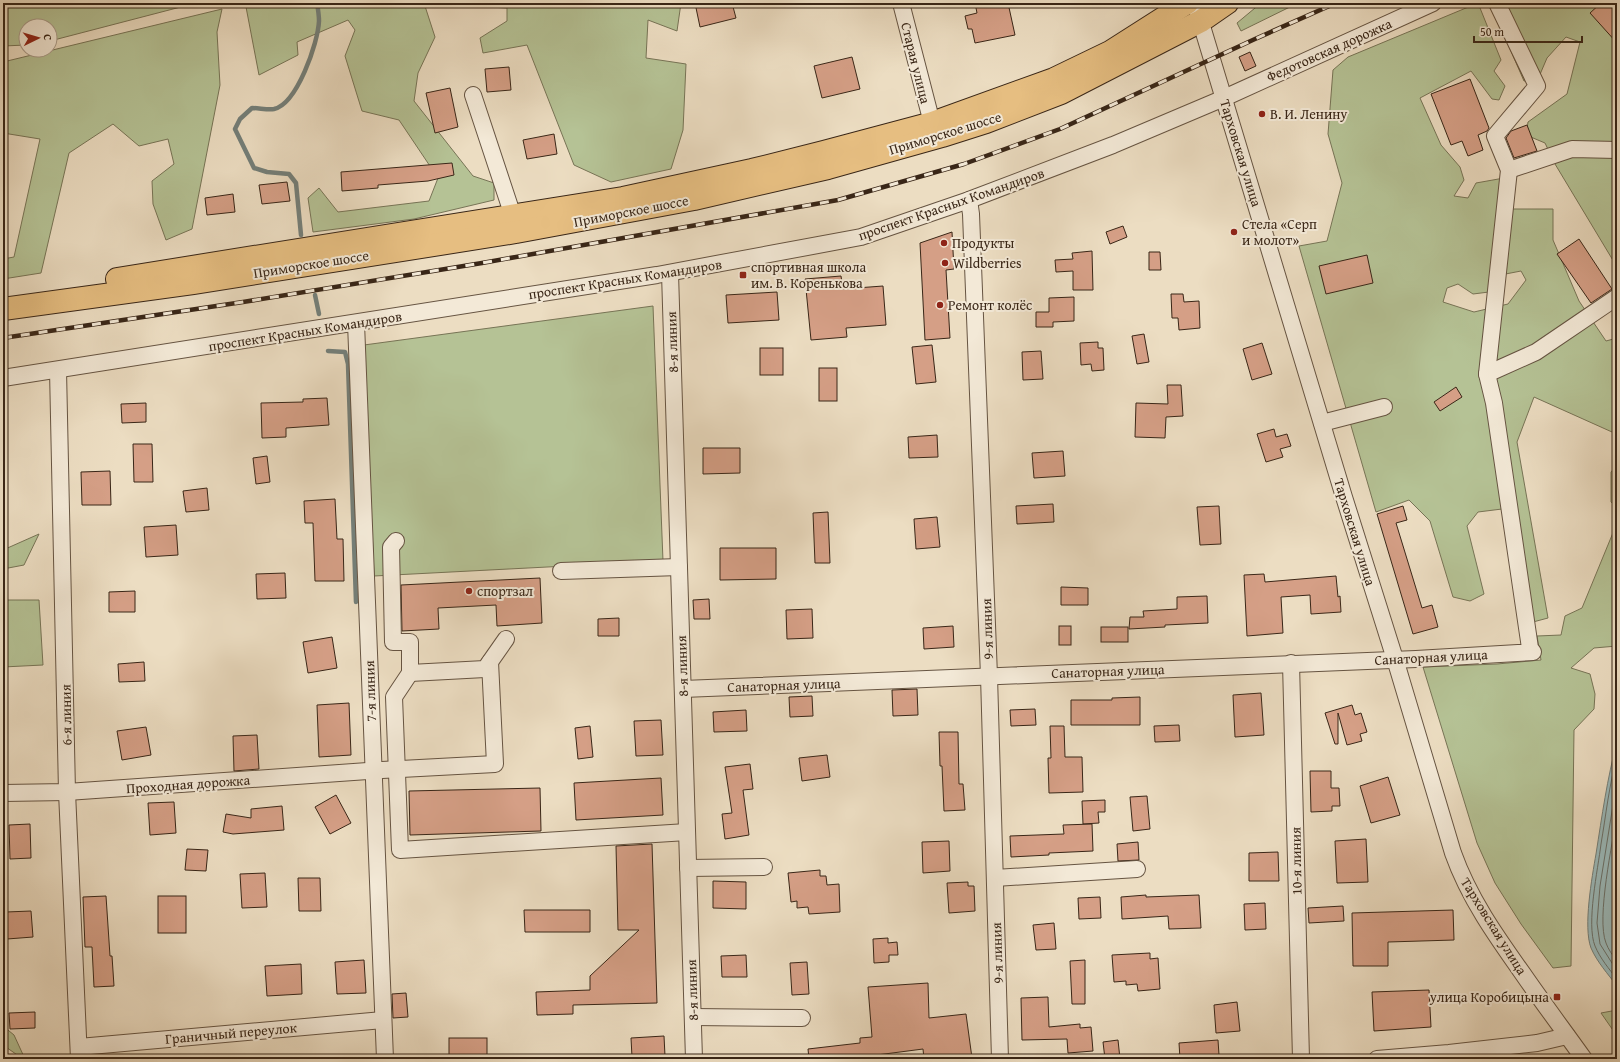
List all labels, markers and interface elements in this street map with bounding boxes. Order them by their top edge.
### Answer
street label: Федотовская дорожка [1263,13,1395,87]
north arrow [18,18,58,58]
scale bar [1474,18,1582,44]
street label: Старая улица [896,20,936,106]
text: 50 m [1480,23,1504,40]
text: С [40,33,56,41]
street label: Тарховская улица [1215,97,1267,209]
place label: В. И. Ленину [1270,104,1348,124]
street label: Приморское шоссе [886,106,1004,160]
marker: В. И. Ленину [1257,109,1267,119]
street label: проспект Красных Командиров [855,163,1047,245]
street label: Приморское шоссе [572,190,691,232]
place label: Стела «Серп и молот» [1242,214,1317,250]
marker: Стела «Серп и молот» [1229,227,1239,237]
place label: Продукты [952,233,1015,253]
marker: Продукты [939,238,949,248]
street label: Приморское шоссе [252,245,371,283]
place label: Wildberries [953,253,1022,273]
street label: проспект Красных Командиров [527,254,723,304]
place label: спортивная школа им. В. Коренькова [751,257,866,293]
marker: Wildberries [940,258,950,268]
marker: спортивная школа им. В. Коренькова [738,270,748,280]
place label: Ремонт колёс [948,295,1032,315]
marker: Ремонт колёс [935,300,945,310]
street label: проспект Красных Командиров [207,306,403,356]
street label: 8-я линия [661,311,683,373]
street label: Тарховская улица [1329,476,1381,588]
place label: спортзал [477,581,533,601]
marker: спортзал [464,586,474,596]
street label: 9-я линия [976,598,998,660]
street label: 8-я линия [671,635,693,697]
street label: Санаторная улица [1374,644,1488,670]
street label: Санаторная улица [1051,659,1165,683]
street label: 7-я линия [359,660,381,722]
street label: Санаторная улица [727,673,841,697]
street label: 6-я линия [55,684,77,746]
street label: Проходная дорожка [125,770,251,798]
street label: 10-я линия [1285,827,1307,895]
street label: Тарховская улица [1456,873,1532,979]
street label: 9-я линия [986,922,1008,984]
street label: 8-я линия [681,959,703,1021]
place label: улица Коробицына [1429,987,1549,1007]
marker: улица Коробицына [1552,992,1562,1002]
street label: Граничный переулок [164,1017,298,1049]

